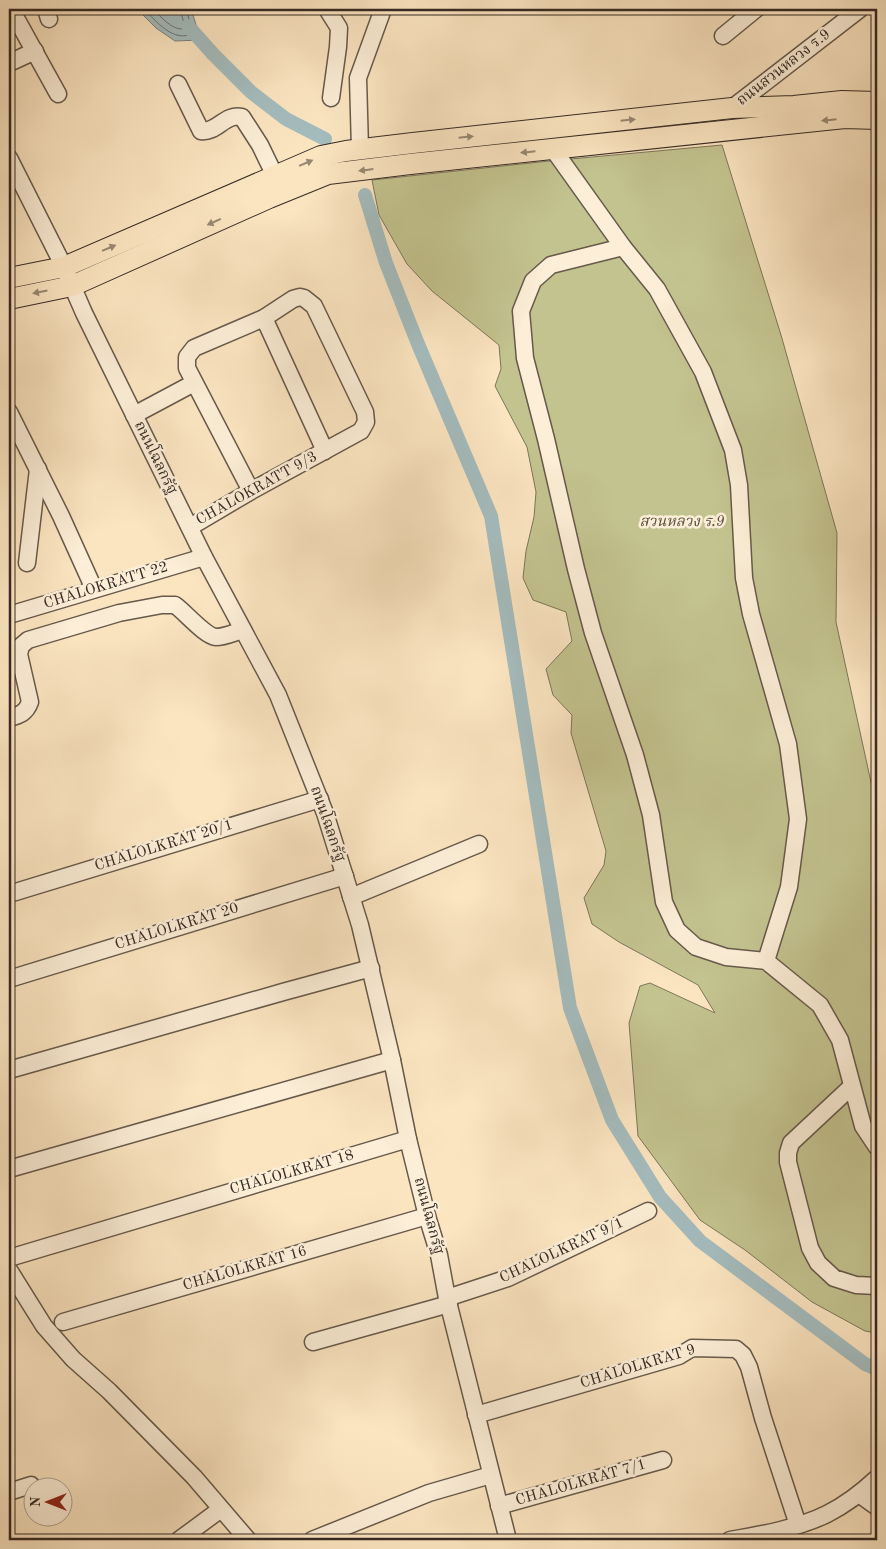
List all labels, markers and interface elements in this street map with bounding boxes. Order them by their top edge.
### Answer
street label: ถนนสวนหลวง ร.9 [734,27,834,109]
one-way arrow [620,115,636,123]
one-way arrow [820,116,836,124]
one-way arrow [458,133,474,141]
one-way arrow [520,148,536,156]
one-way arrow [299,158,313,166]
one-way arrow [358,166,374,174]
one-way arrow [207,219,221,227]
one-way arrow [102,243,116,251]
one-way arrow [32,289,48,297]
street label: ถนนโฉลกรัฐ [131,417,184,497]
street label: CHALOKRATT 9/3 [194,450,320,528]
park label: สวนหลวง ร.9 [639,515,725,530]
street label: CHALOKRATT 22 [42,560,170,612]
street label: ถนนโฉลกรัฐ [307,783,352,864]
street label: CHALOLKRAT 20/1 [93,818,235,874]
street label: CHALOLKRAT 20 [113,901,241,953]
street label: CHALOLKRAT 18 [228,1148,356,1198]
street label: ถนนโฉลกรัฐ [411,1175,450,1256]
street label: CHALOLKRAT 9/1 [498,1216,626,1286]
street label: CHALOLKRAT 16 [181,1244,309,1294]
street label: CHALOLKRAT 9 [579,1342,697,1392]
street label: CHALOLKRAT 7/1 [514,1457,648,1509]
north arrow [22,1476,72,1526]
text: N [29,1496,43,1507]

